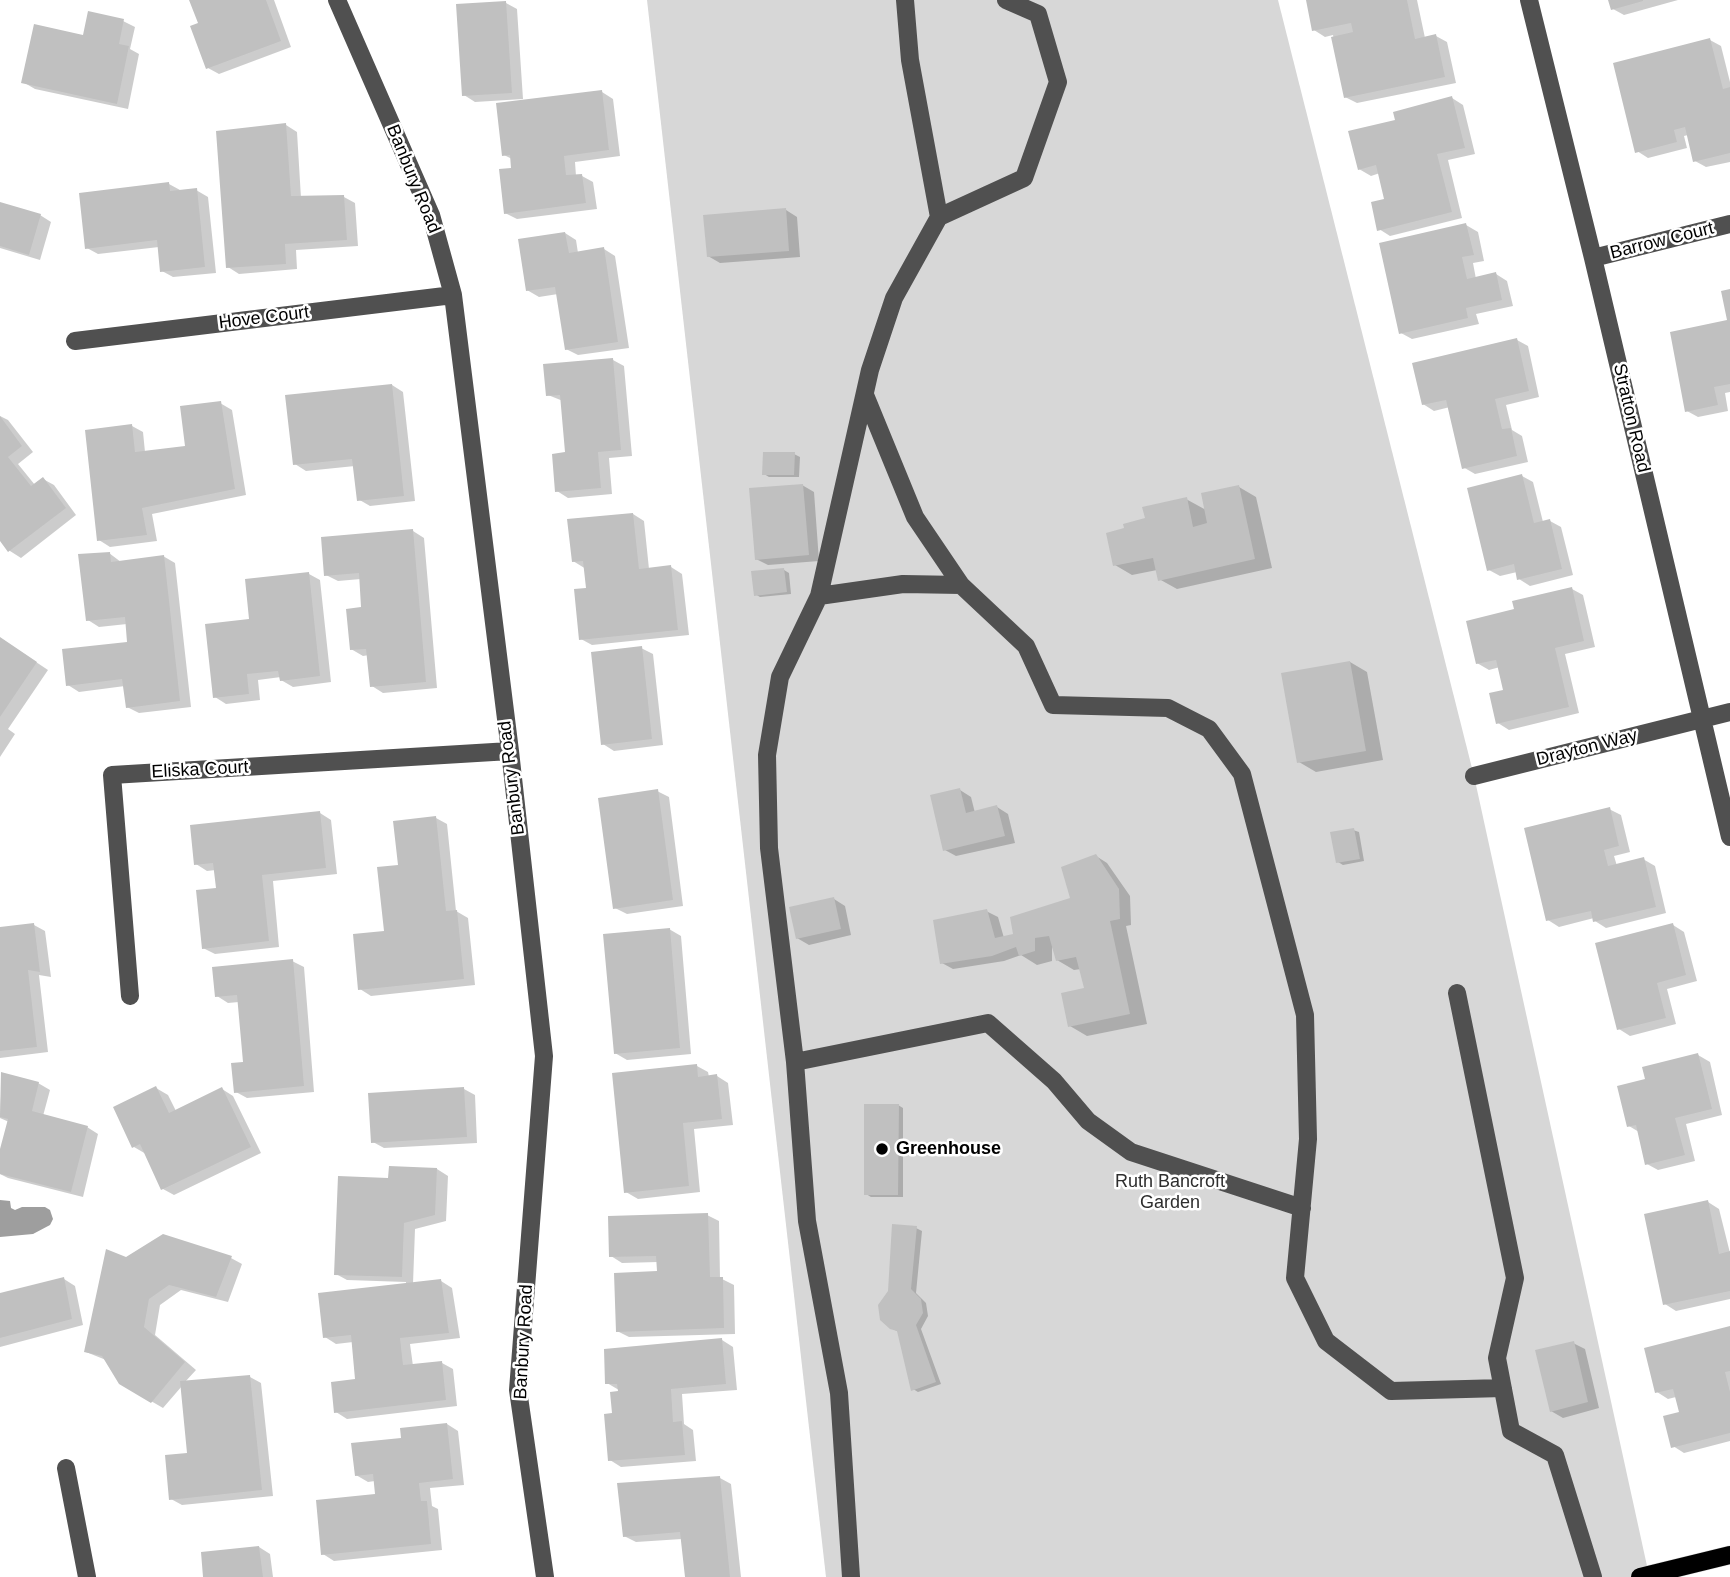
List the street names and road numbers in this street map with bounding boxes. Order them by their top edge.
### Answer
street label: Banbury Road [381,122,445,236]
street label: Barrow Court [1608,218,1716,264]
street label: Hove Court [218,302,310,334]
street label: Stratton Road [1608,361,1654,475]
street label: Banbury Road [494,720,530,836]
street label: Drayton Way [1534,725,1640,771]
street label: Eliska Court [151,757,249,783]
street label: Banbury Road [510,1284,538,1400]

